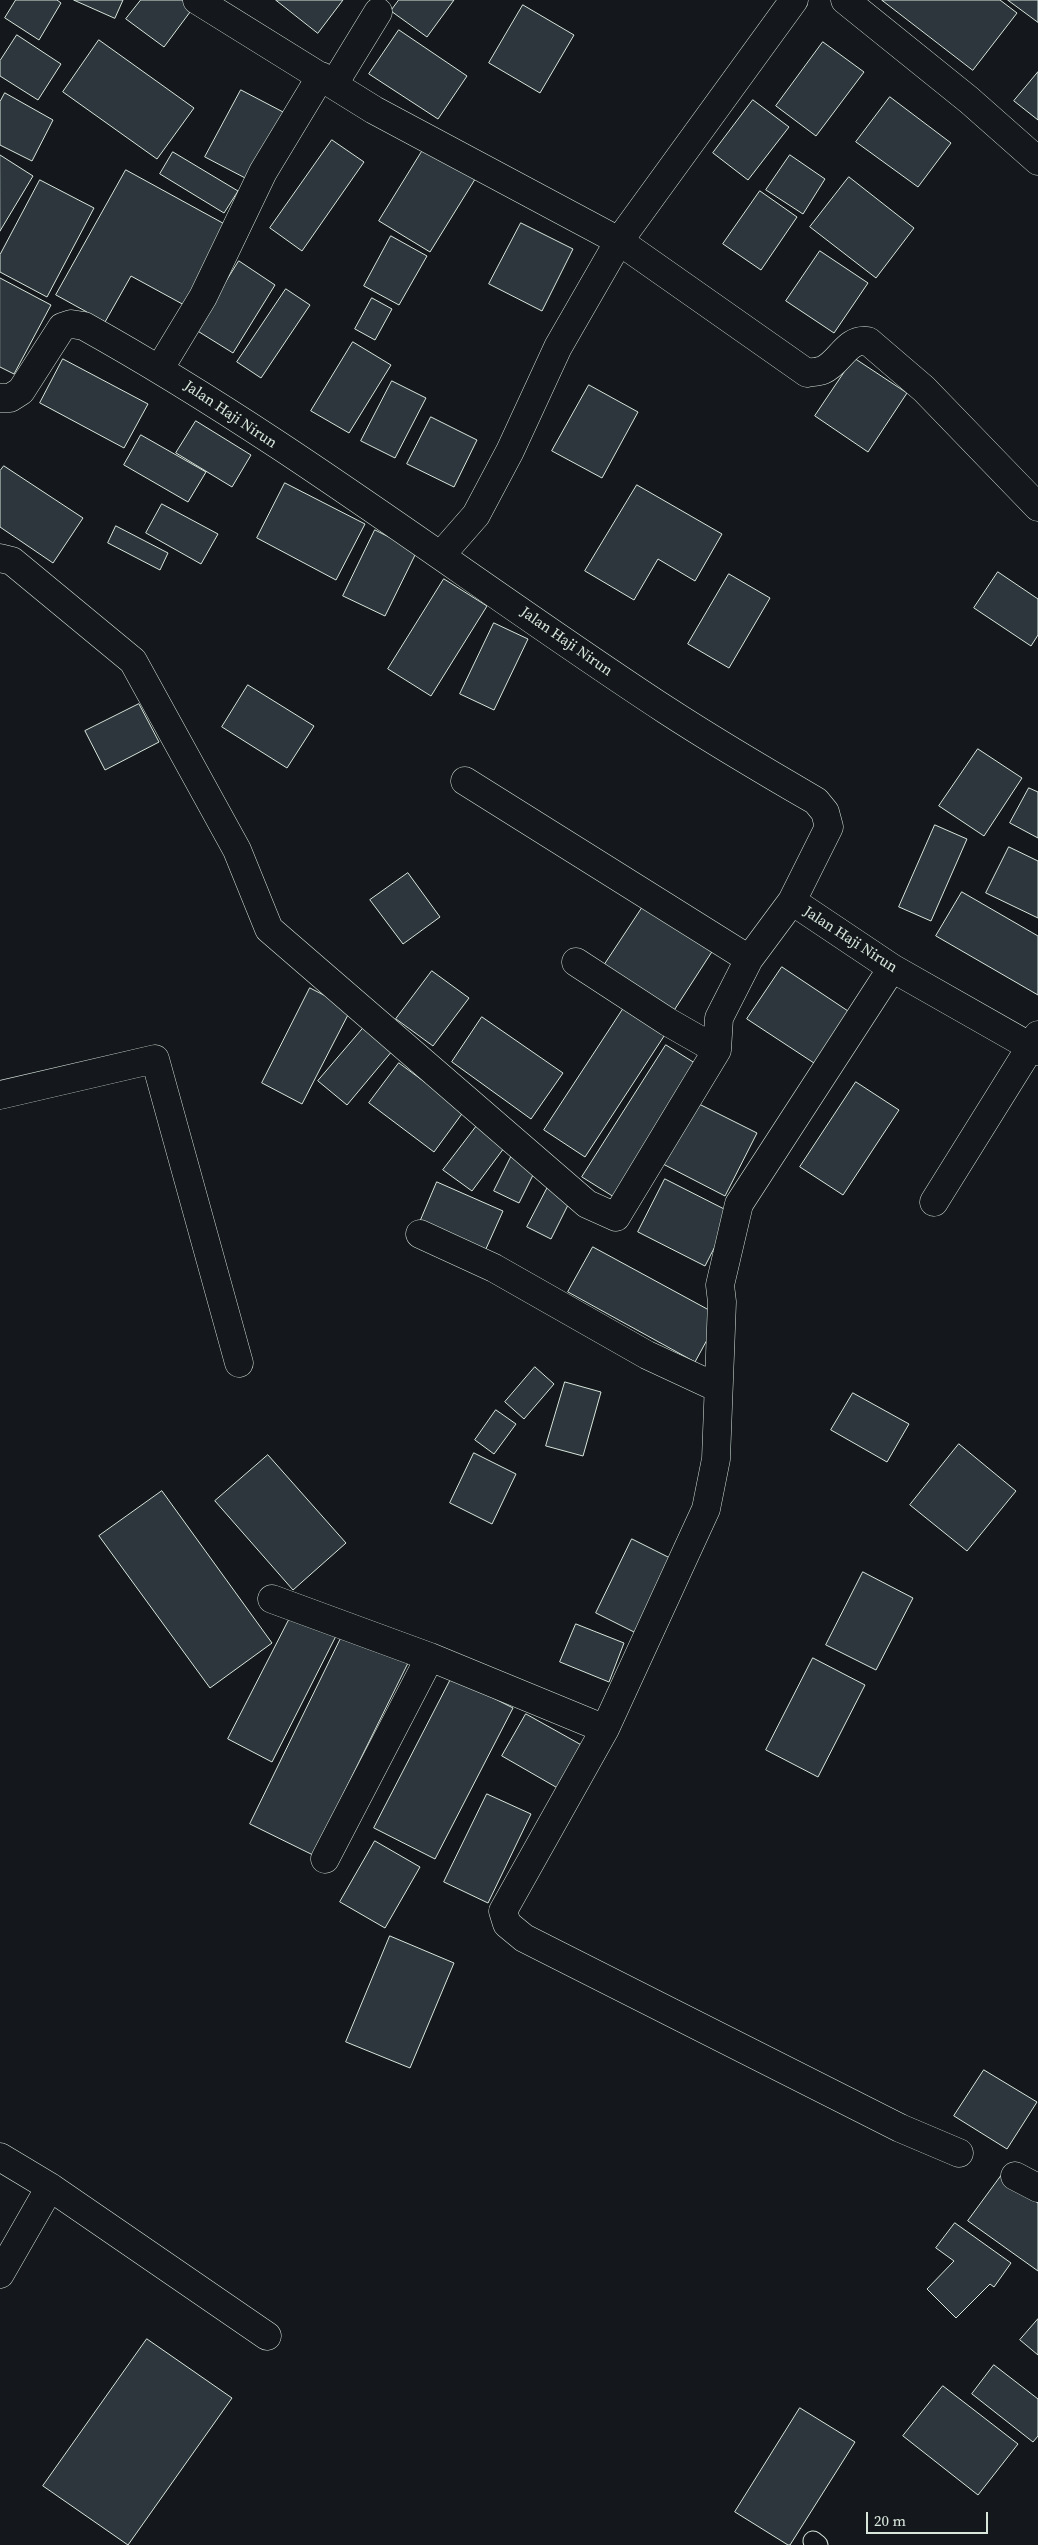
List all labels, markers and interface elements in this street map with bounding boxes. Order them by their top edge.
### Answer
street label: Jalan Haji Nirun [180,377,280,453]
street label: Jalan Haji Nirun [516,604,616,680]
street label: Jalan Haji Nirun [800,903,900,977]
scale bar [868,2502,990,2534]
text: 20 m [874,2510,906,2531]

